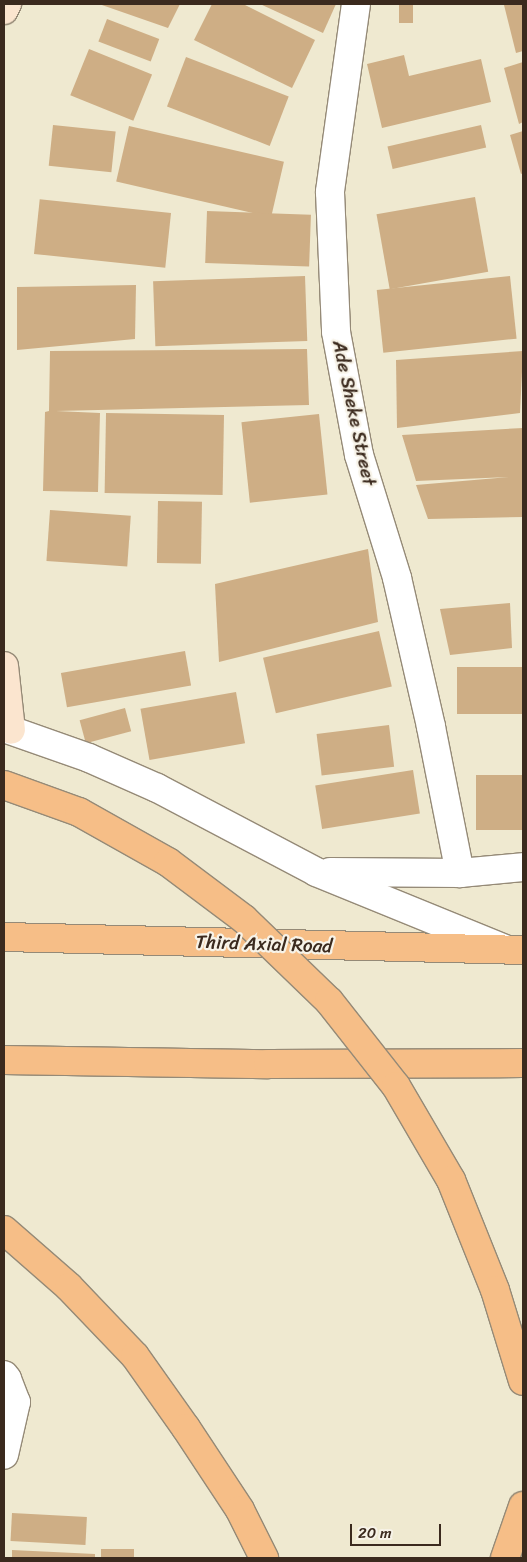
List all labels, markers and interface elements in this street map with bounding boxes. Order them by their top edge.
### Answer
street label: Ade Sheke Street [327,338,381,488]
street label: Third Axial Road [195,930,333,958]
scale bar [352,1514,443,1546]
text: 20 m [358,1520,392,1546]

